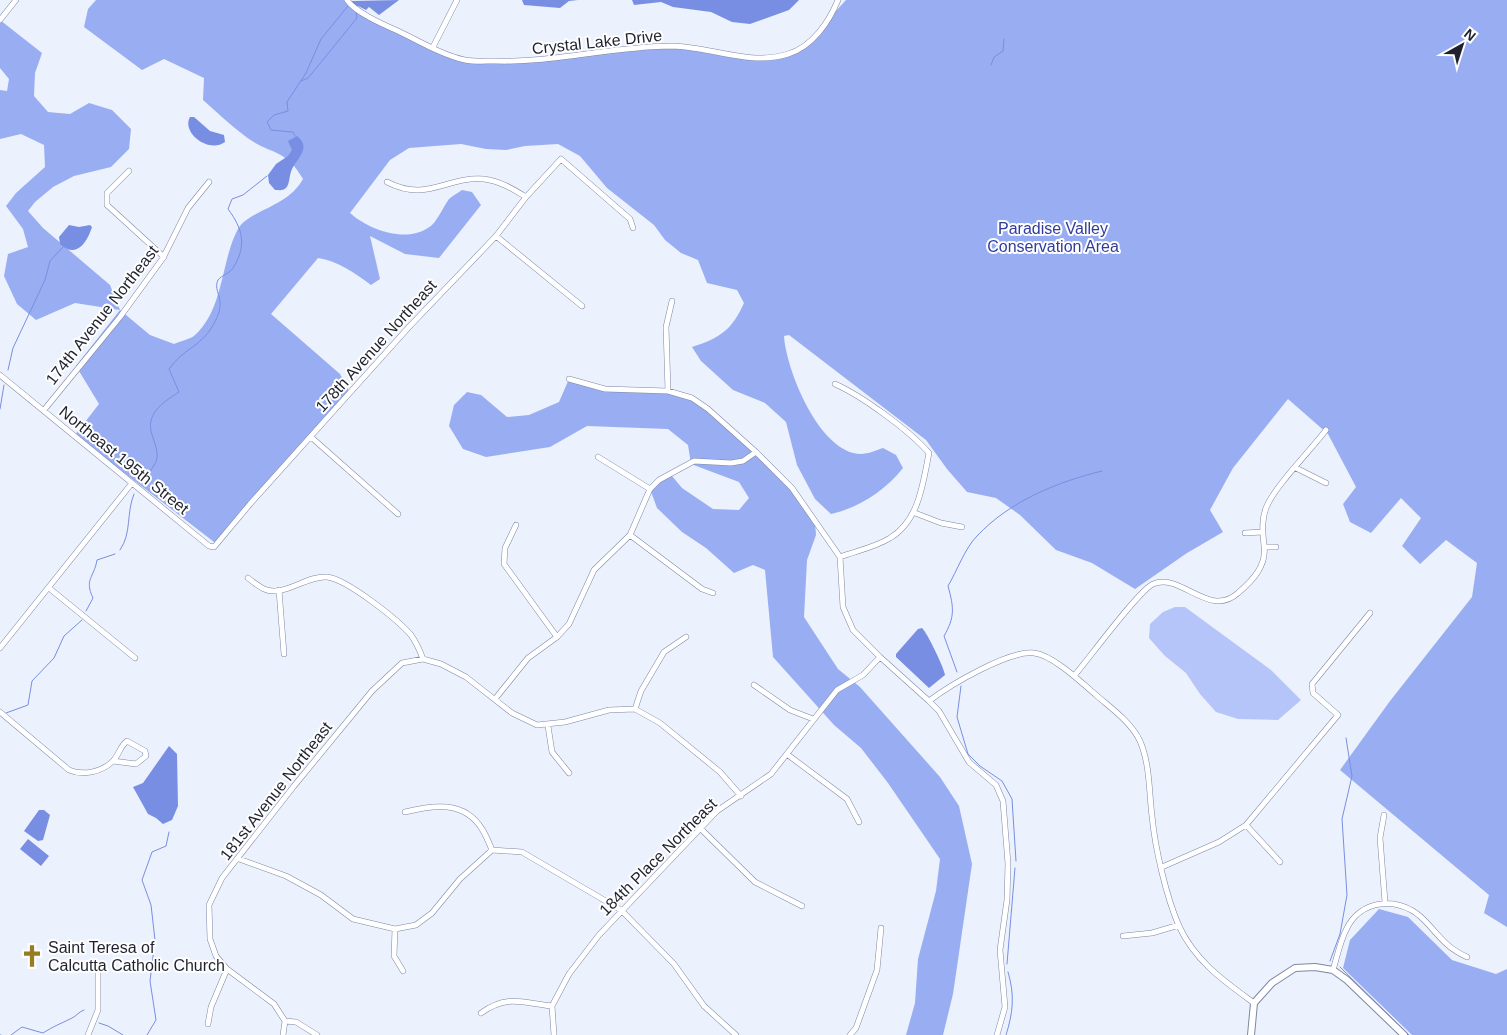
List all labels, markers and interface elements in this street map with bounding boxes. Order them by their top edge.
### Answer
north arrow [1437,20,1487,70]
text: N [1461,25,1479,44]
street label: Crystal Lake Drive [531,27,663,57]
park label: Paradise Valley Conservation Area [987,220,1119,255]
street label: 174th Avenue Northeast [43,242,162,388]
street label: 178th Avenue Northeast [312,276,440,415]
street label: Northeast 195th Street [56,403,192,518]
street label: 181st Avenue Northeast [217,718,336,863]
street label: 184th Place Northeast [596,795,720,919]
place label: Saint Teresa of Calcutta Catholic Church [48,939,225,974]
church icon: Saint Teresa of Calcutta Catholic Church [19,943,45,969]

